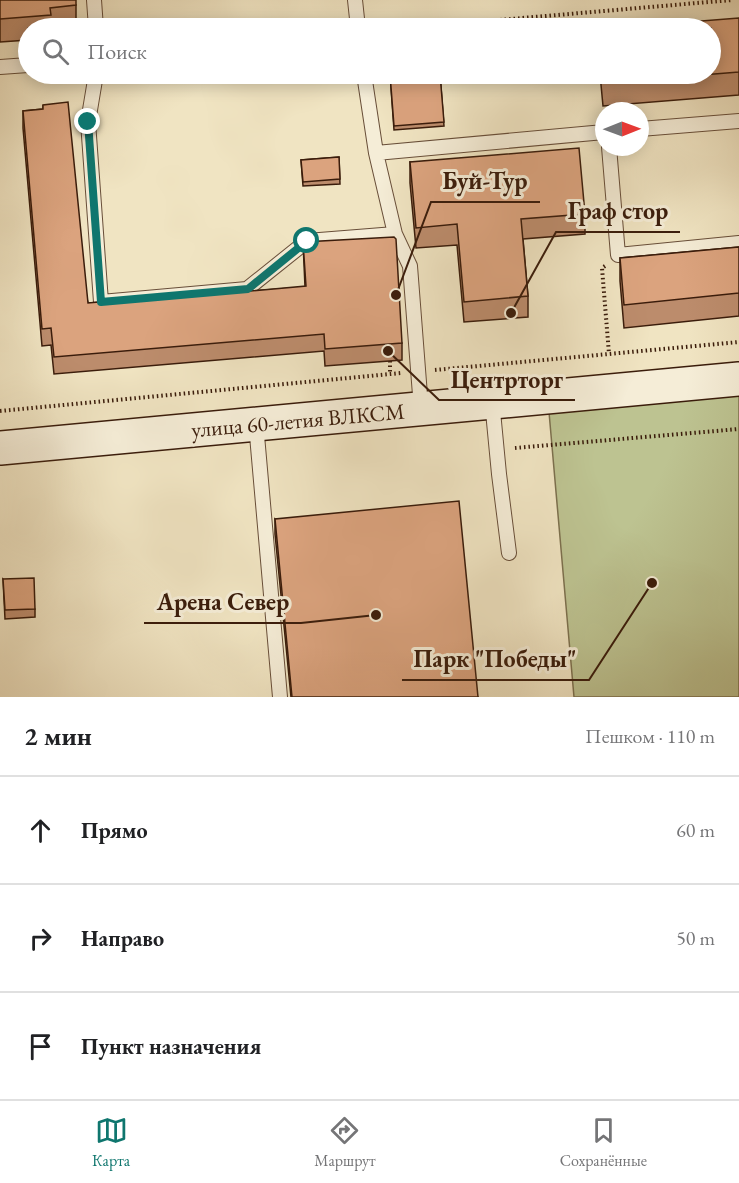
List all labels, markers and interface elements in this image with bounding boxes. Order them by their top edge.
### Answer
search box [18,18,721,84]
icon: search [39,35,72,68]
text: Поиск [87,37,147,66]
north arrow [595,102,649,156]
route end [74,108,100,134]
callout: Буй-Тур [431,160,540,202]
text: Буй-Тур [442,165,528,197]
callout: Граф стор [556,190,680,232]
text: Граф стор [568,195,668,226]
route start [293,227,319,253]
callout: Центрторг [439,358,575,400]
text: Центрторг [451,364,564,395]
street label: улица 60-летия ВЛКСМ [190,397,406,444]
callout: Арена Север [144,581,301,623]
text: Арена Север [156,586,289,617]
callout: Парк "Победы" [402,638,589,680]
text: Парк "Победы" [413,643,577,674]
text: 2 мин [24,719,92,753]
text: Пешком · 110 m [585,723,715,749]
icon: ahead [24,814,57,847]
text: Прямо [81,816,148,845]
text: 60 m [676,817,715,843]
icon: right [24,922,57,955]
text: Направо [81,924,164,953]
text: 50 m [676,925,715,951]
icon: arrive [24,1030,57,1063]
text: Пункт назначения [81,1032,261,1061]
tab: Карта [92,1114,130,1171]
tab: Маршрут [314,1114,376,1171]
tab: Сохранённые [560,1114,647,1171]

